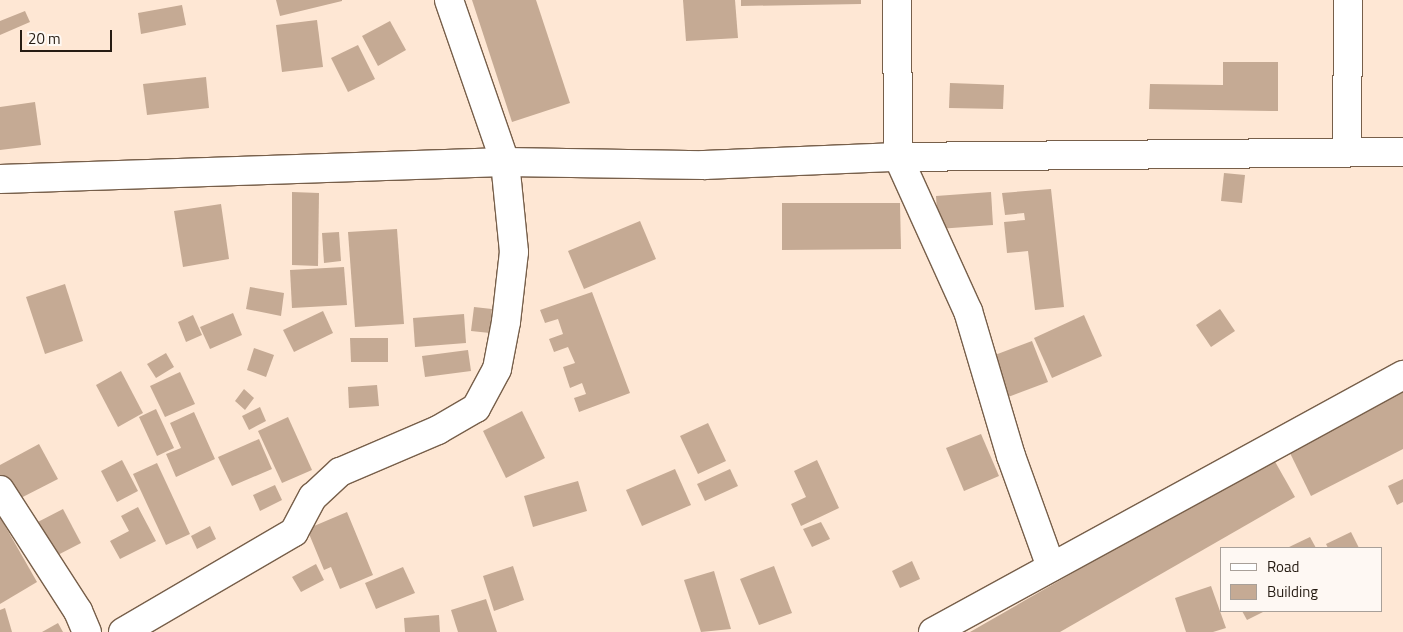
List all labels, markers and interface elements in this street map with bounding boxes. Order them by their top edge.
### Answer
scale bar [22,20,115,52]
text: 20 m [28,27,61,50]
legend [1220,547,1383,612]
text: Road [1267,555,1299,578]
text: Building [1267,580,1318,603]

